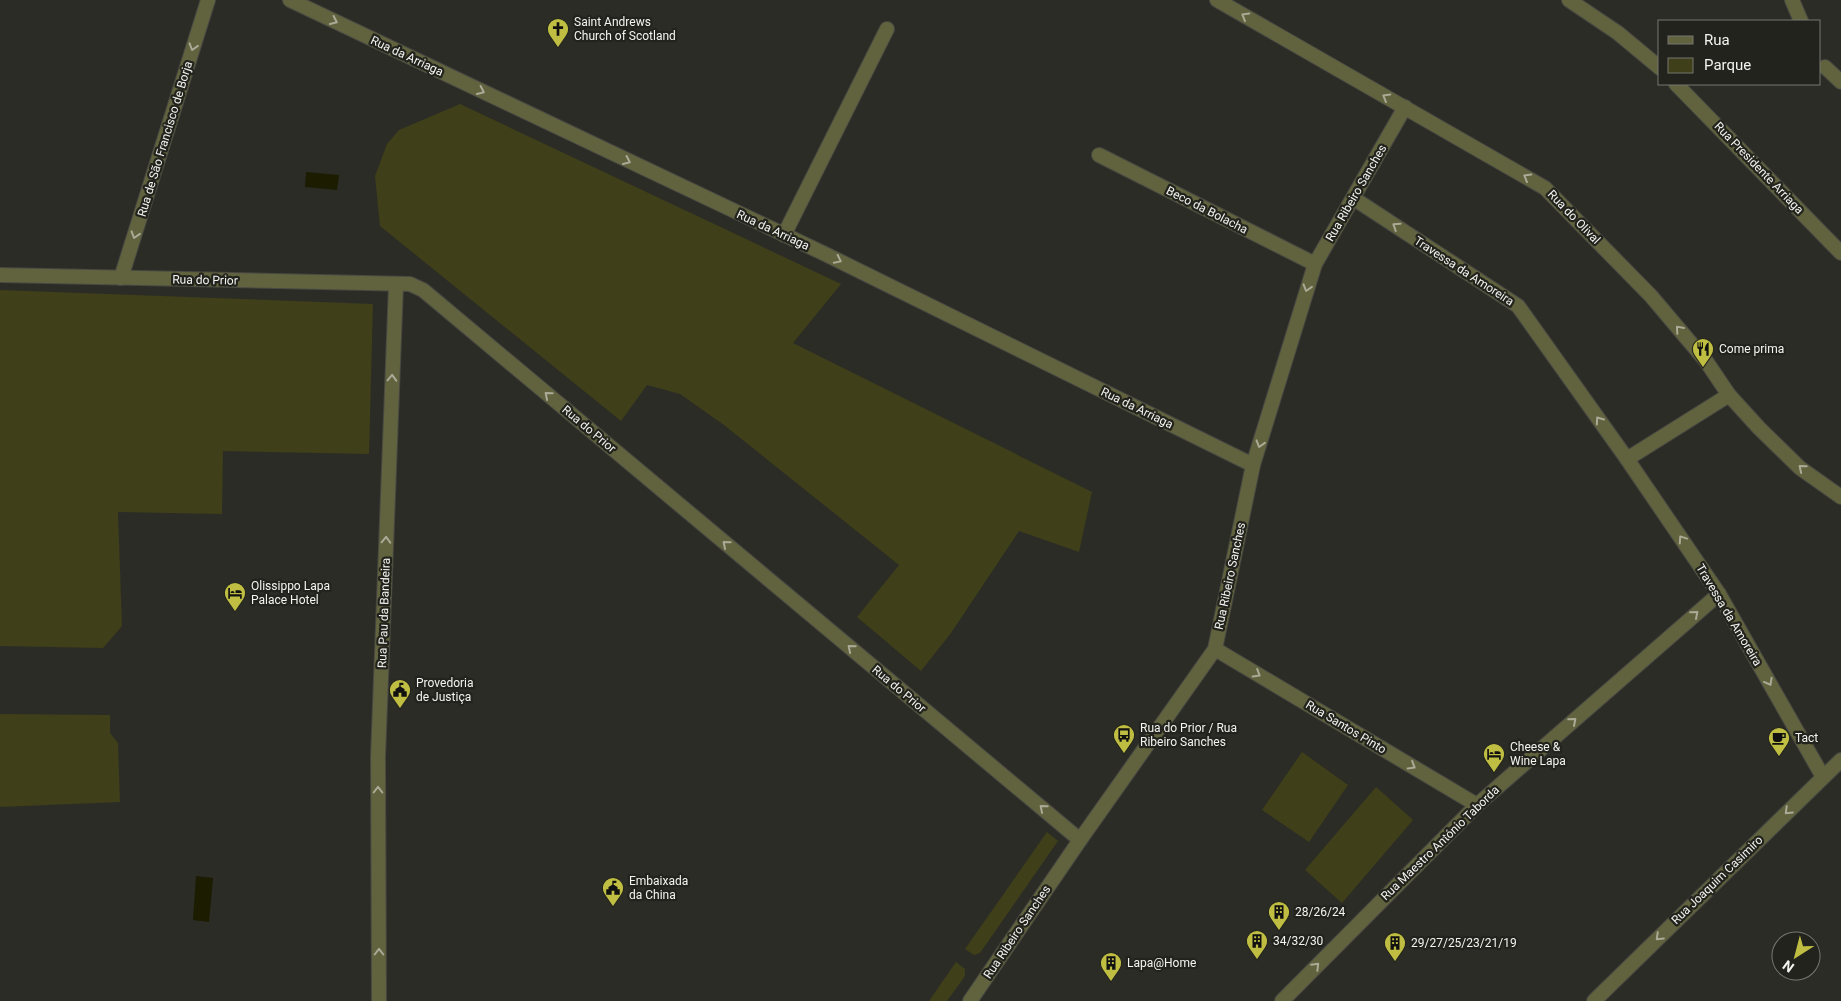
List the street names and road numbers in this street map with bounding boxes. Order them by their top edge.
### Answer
street label: Rua da Arriaga [368,33,446,79]
street label: Rua de São Francisco de Borja [135,60,195,218]
street label: Rua Presidente Arriaga [1712,119,1806,217]
street label: Rua Ribeiro Sanches [1323,142,1389,244]
street label: Beco da Bolacha [1164,183,1250,237]
street label: Rua do Olival [1545,187,1603,247]
street label: Rua da Arriaga [734,207,812,253]
street label: Travessa da Amoreira [1412,234,1516,308]
street label: Rua do Prior [172,272,238,288]
street label: Rua da Arriaga [1099,385,1175,431]
street label: Rua do Prior [559,403,619,455]
street label: Rua Ribeiro Sanches [1212,521,1248,631]
street label: Rua Pau da Bandeira [375,558,393,668]
street label: Travessa da Amoreira [1693,562,1765,668]
street label: Rua do Prior [869,663,929,715]
street label: Rua Santos Pinto [1303,697,1389,757]
street label: Rua Maestro António Taborda [1378,783,1502,903]
street label: Rua Joaquim Casimiro [1669,833,1766,927]
street label: Rua Ribeiro Sanches [981,883,1053,981]

